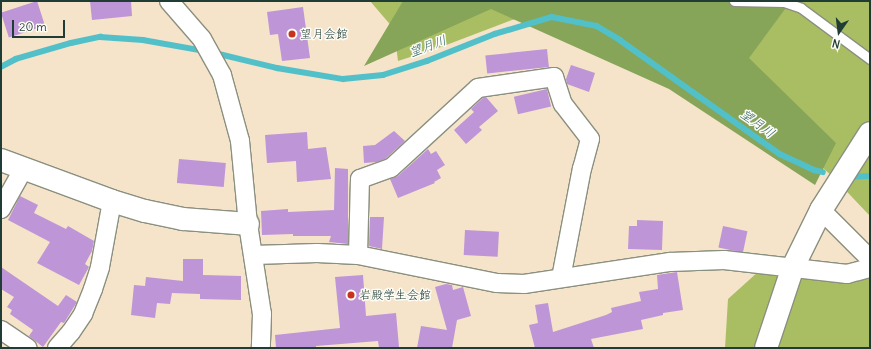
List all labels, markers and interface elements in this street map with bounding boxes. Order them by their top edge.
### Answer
scale bar [14,12,67,38]
north arrow [819,12,859,52]
text: 20 m [19,19,47,34]
place label: 望月会館 [300,27,348,41]
marker: 望月会館 [287,29,297,39]
water label: 望月川 [407,33,449,61]
text: N [831,36,841,51]
water label: 望月川 [737,106,777,142]
place label: 岩殿学生会館 [359,288,431,302]
marker: 岩殿学生会館 [346,290,356,300]

